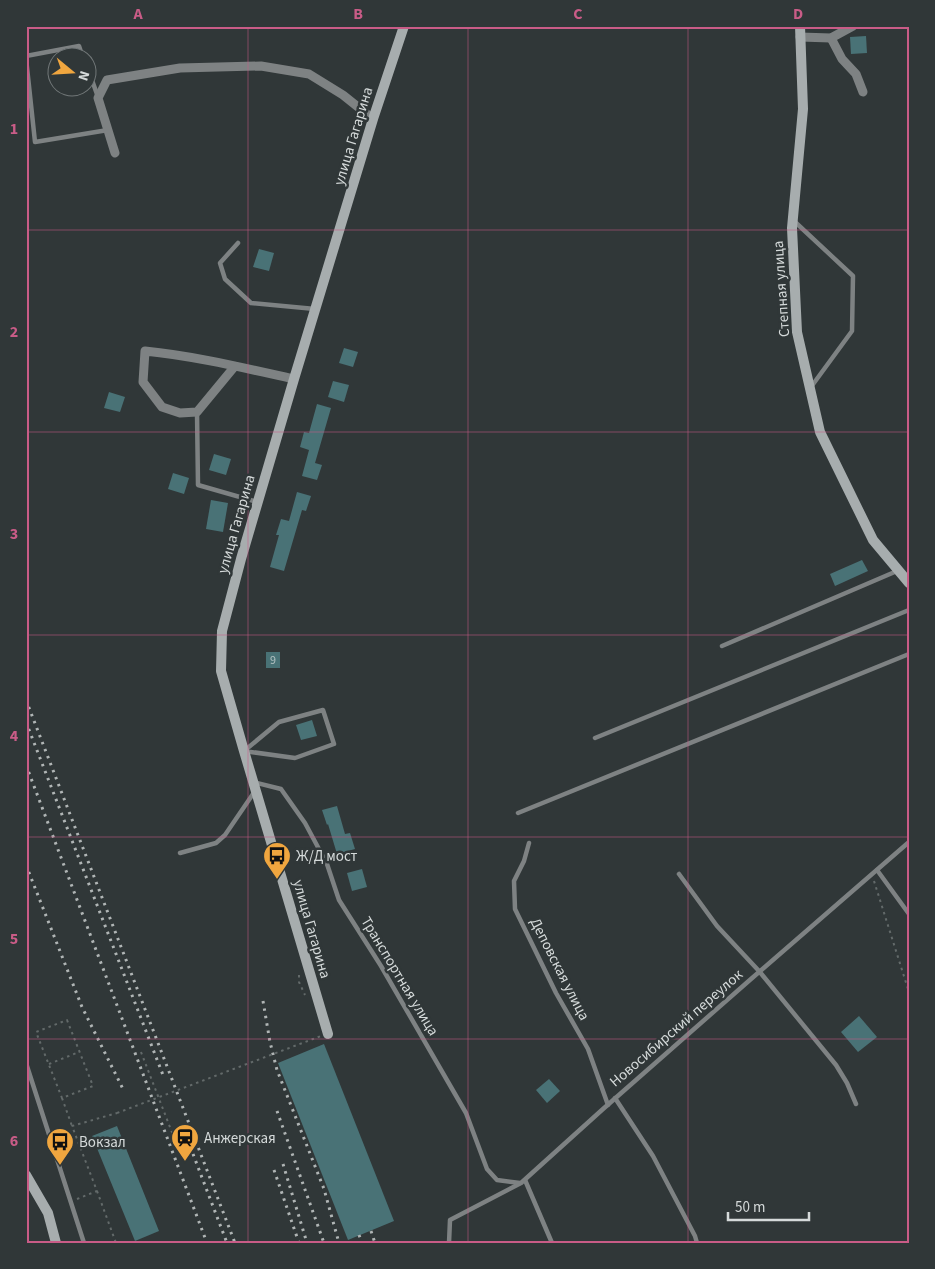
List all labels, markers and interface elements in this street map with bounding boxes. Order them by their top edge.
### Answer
text: A [132,3,143,25]
text: B [353,3,363,25]
text: C [573,3,583,25]
text: D [793,3,803,25]
north arrow [48,48,98,98]
text: N [72,68,94,83]
street label: улица Гагарина [329,84,378,188]
text: 1 [10,118,18,140]
street label: Степная улица [768,240,795,338]
text: 2 [10,321,18,343]
street label: улица Гагарина [212,472,261,576]
text: 3 [10,523,18,545]
house number: 9 [270,652,276,669]
text: 4 [10,725,19,747]
bus stop icon: Ж/Д мост [262,841,292,880]
place label: Ж/Д мост [296,846,358,867]
street label: улица Гагарина [287,877,336,981]
street label: Транспортная улица [356,913,444,1040]
street label: Деповская улица [525,914,595,1024]
text: 5 [10,928,18,950]
street label: Новосибирский переулок [605,964,748,1092]
station icon: Анжерская [170,1123,200,1162]
bus stop icon: Вокзал [45,1127,75,1166]
place label: Анжерская [204,1128,276,1149]
text: 6 [10,1130,18,1152]
place label: Вокзал [79,1132,126,1153]
scale bar [728,1189,809,1221]
text: 50 m [735,1197,765,1218]

